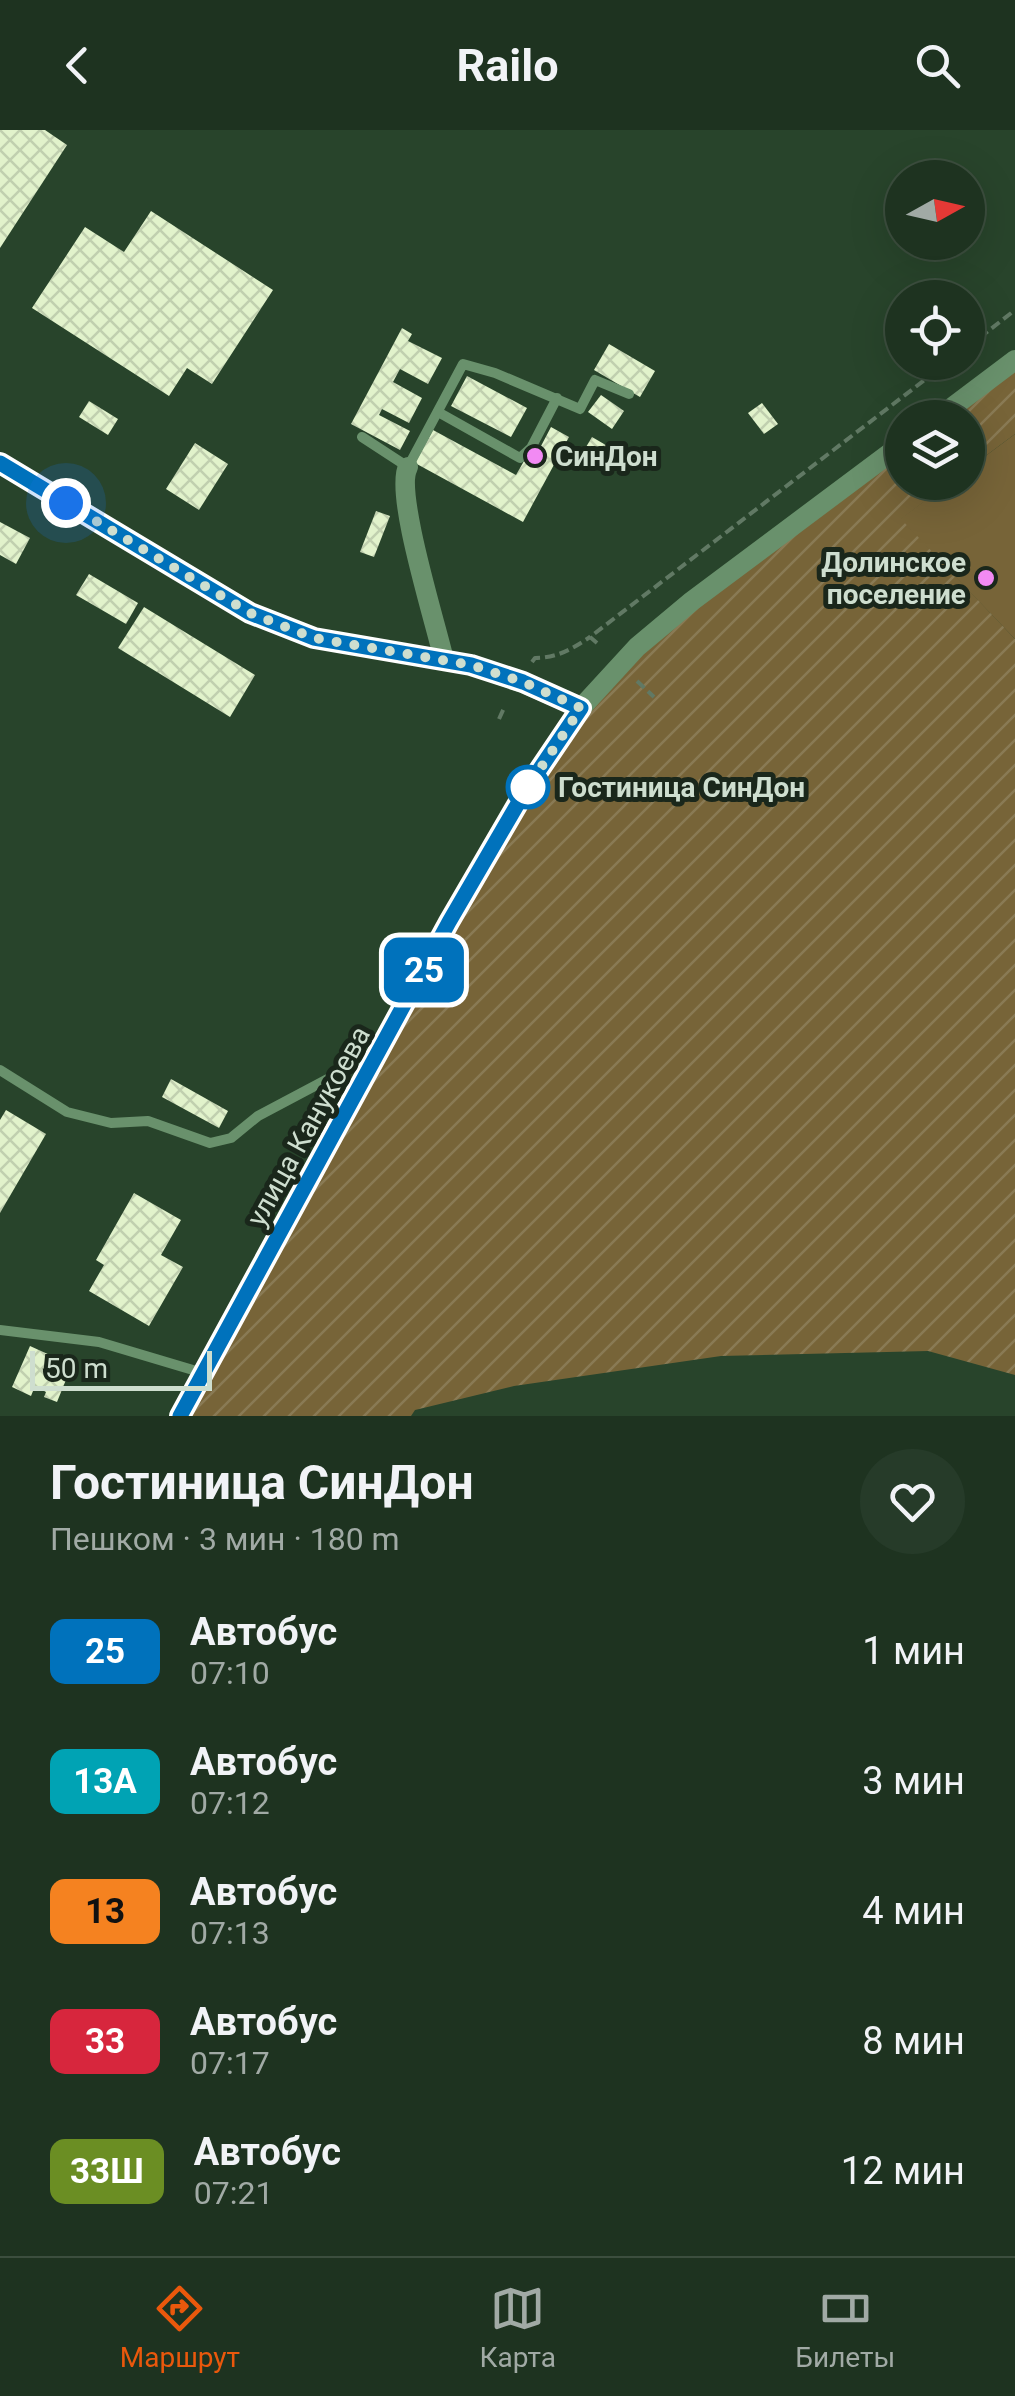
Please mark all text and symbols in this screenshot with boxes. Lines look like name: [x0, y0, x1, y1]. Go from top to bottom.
icon: back: [50, 38, 105, 93]
icon: search: [910, 38, 965, 93]
text: Railo: [456, 39, 559, 92]
north arrow: [885, 160, 985, 260]
map controls: [885, 160, 985, 500]
button: locate: [885, 280, 985, 380]
button: layers: [885, 400, 985, 500]
place label: СинДон: [555, 440, 658, 473]
marker: СинДон: [524, 445, 546, 467]
your location: [41, 478, 91, 528]
place label: Долинское поселение: [821, 546, 966, 611]
marker: Долинское поселение: [975, 567, 997, 589]
marker: Гостиница СинДон: [507, 766, 549, 808]
place label: Гостиница СинДон: [558, 771, 805, 804]
line badge: 25: [379, 938, 469, 1002]
text: 25: [404, 950, 444, 991]
street label: улица Канукоева: [240, 1021, 377, 1232]
scale bar: [30, 1346, 212, 1390]
text: 50 m: [45, 1352, 108, 1385]
button: heart: [860, 1449, 965, 1554]
text: Гостиница СинДон: [50, 1454, 474, 1511]
text: Пешком · 3 мин · 180 m: [50, 1520, 400, 1558]
text: Автобус: [190, 1610, 337, 1654]
text: 1 мин: [862, 1629, 965, 1673]
text: 25: [85, 1631, 125, 1672]
text: 07:10: [190, 1654, 270, 1692]
text: Автобус: [190, 1740, 337, 1784]
text: 3 мин: [862, 1759, 965, 1803]
text: 13А: [73, 1761, 137, 1802]
text: 07:12: [190, 1784, 270, 1822]
text: Автобус: [190, 1870, 337, 1914]
text: 4 мин: [862, 1889, 965, 1933]
text: 13: [85, 1891, 125, 1932]
text: 07:13: [190, 1914, 270, 1952]
text: Автобус: [190, 2000, 337, 2044]
text: 8 мин: [862, 2019, 965, 2063]
text: 33: [85, 2021, 125, 2062]
text: 07:17: [190, 2044, 270, 2082]
text: Автобус: [194, 2130, 341, 2174]
text: 12 мин: [841, 2149, 965, 2193]
text: 33Ш: [70, 2151, 144, 2192]
text: 07:21: [194, 2174, 273, 2212]
tab: Маршрут: [120, 2281, 240, 2374]
tab: Карта: [480, 2281, 556, 2374]
tab: Билеты: [795, 2281, 895, 2374]

